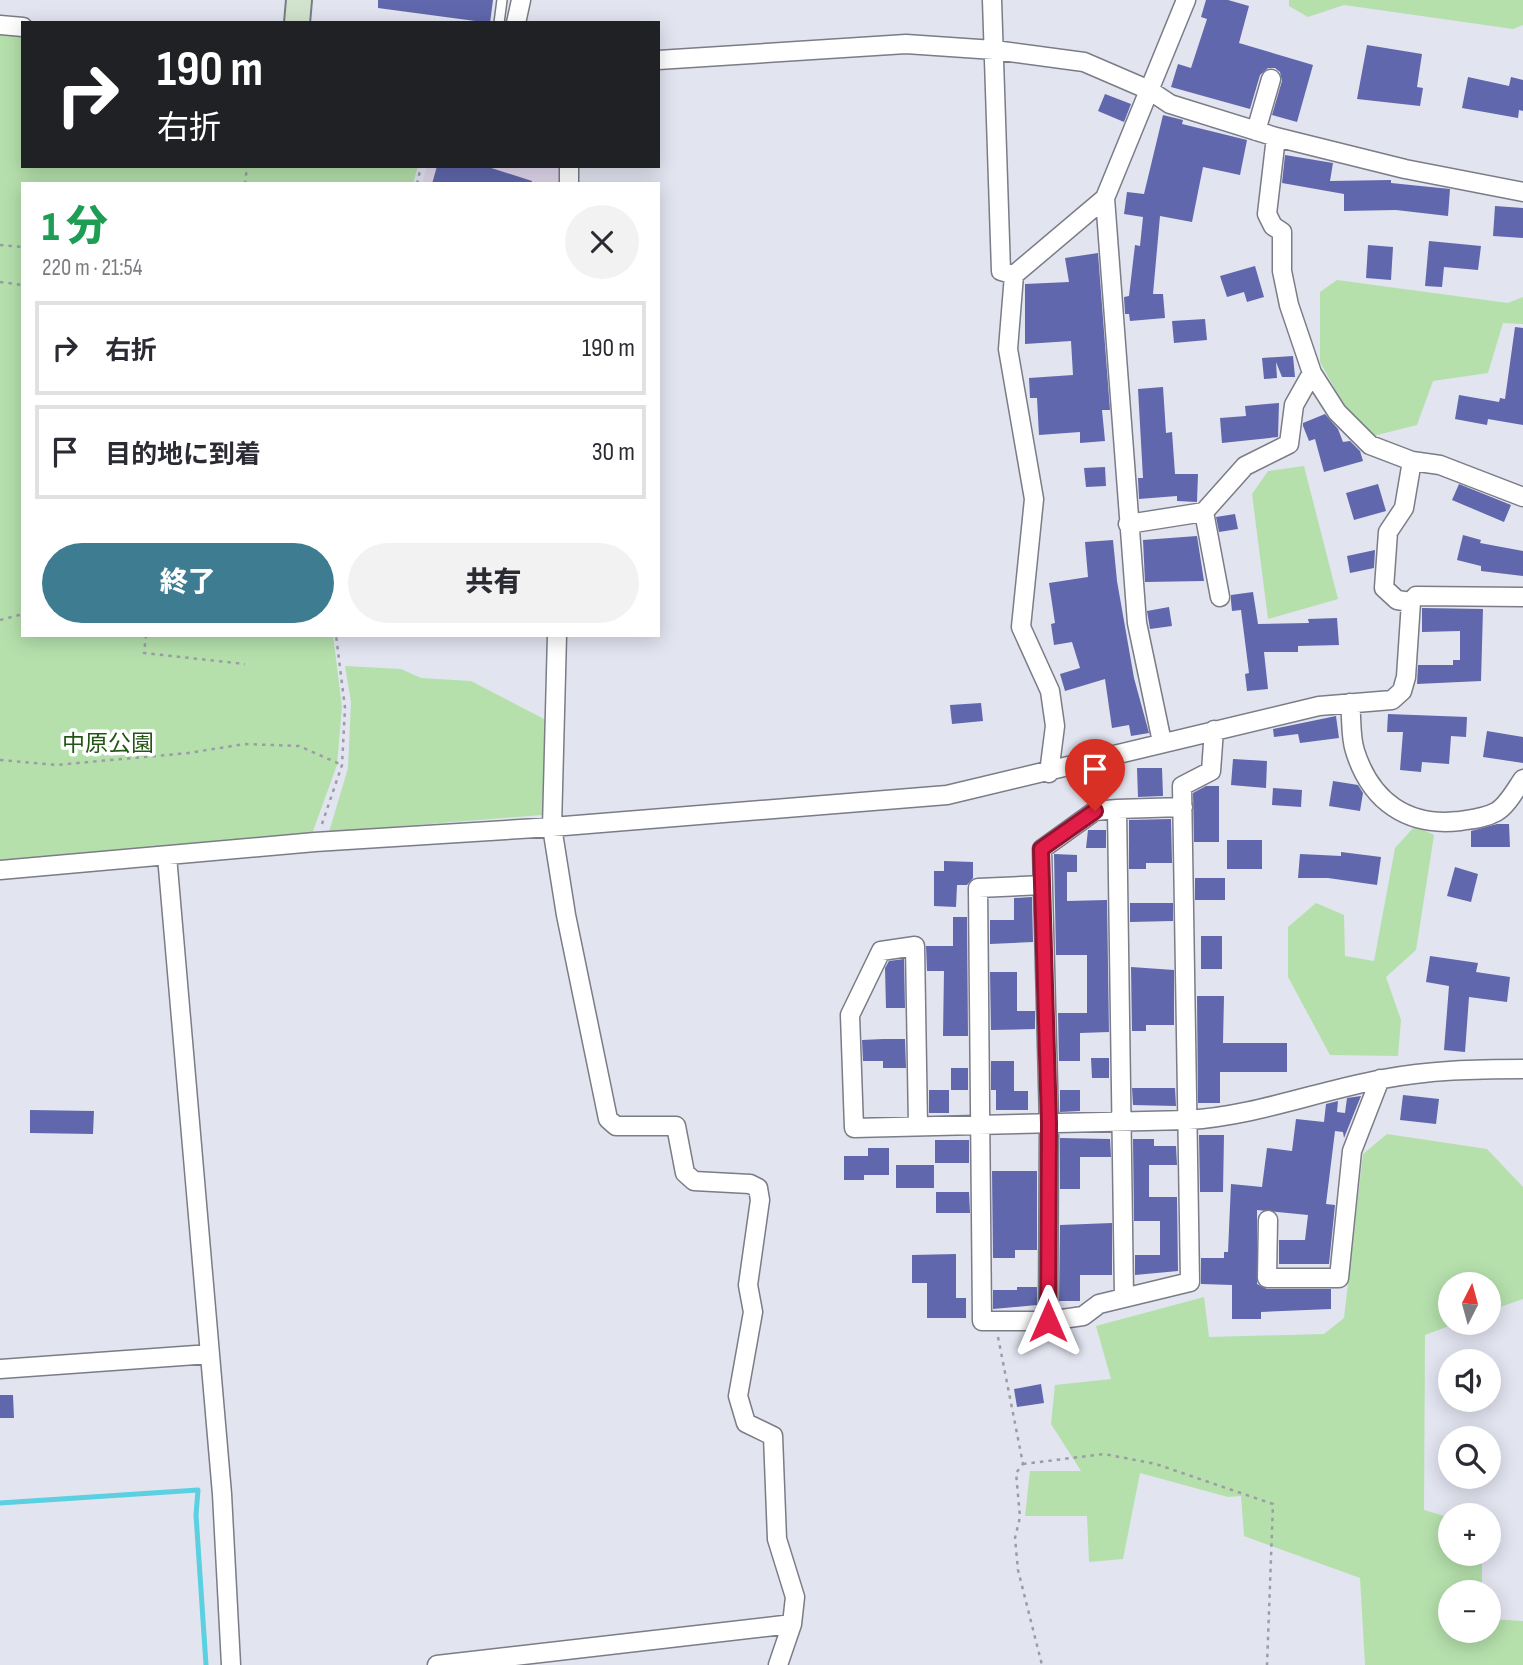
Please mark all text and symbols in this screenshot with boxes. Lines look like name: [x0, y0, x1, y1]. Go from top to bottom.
text: 190 m: [157, 41, 263, 100]
icon: right: [42, 49, 133, 140]
text: 右折: [157, 109, 221, 148]
text: 1 分: [42, 202, 108, 253]
button: close: [565, 205, 639, 279]
text: 220 m · 21:54: [42, 254, 142, 282]
icon: right: [46, 329, 84, 367]
text: 190 m: [582, 333, 635, 364]
text: 右折: [105, 336, 157, 367]
icon: arrive: [46, 433, 84, 471]
text: 30 m: [592, 437, 635, 468]
text: 目的地に到着: [105, 440, 261, 471]
button: 終了: [42, 543, 334, 623]
button: 共有: [348, 543, 639, 623]
park label: 中原公園: [62, 730, 154, 758]
pin: [1065, 739, 1125, 811]
icon: arrive: [1076, 750, 1114, 788]
north arrow: [1438, 1272, 1502, 1335]
map controls: [1438, 1272, 1501, 1643]
position arrow: [1011, 1284, 1085, 1358]
button: sound: [1438, 1349, 1501, 1412]
button: search: [1438, 1426, 1501, 1489]
button: +: [1438, 1503, 1501, 1566]
button: −: [1438, 1580, 1501, 1643]

